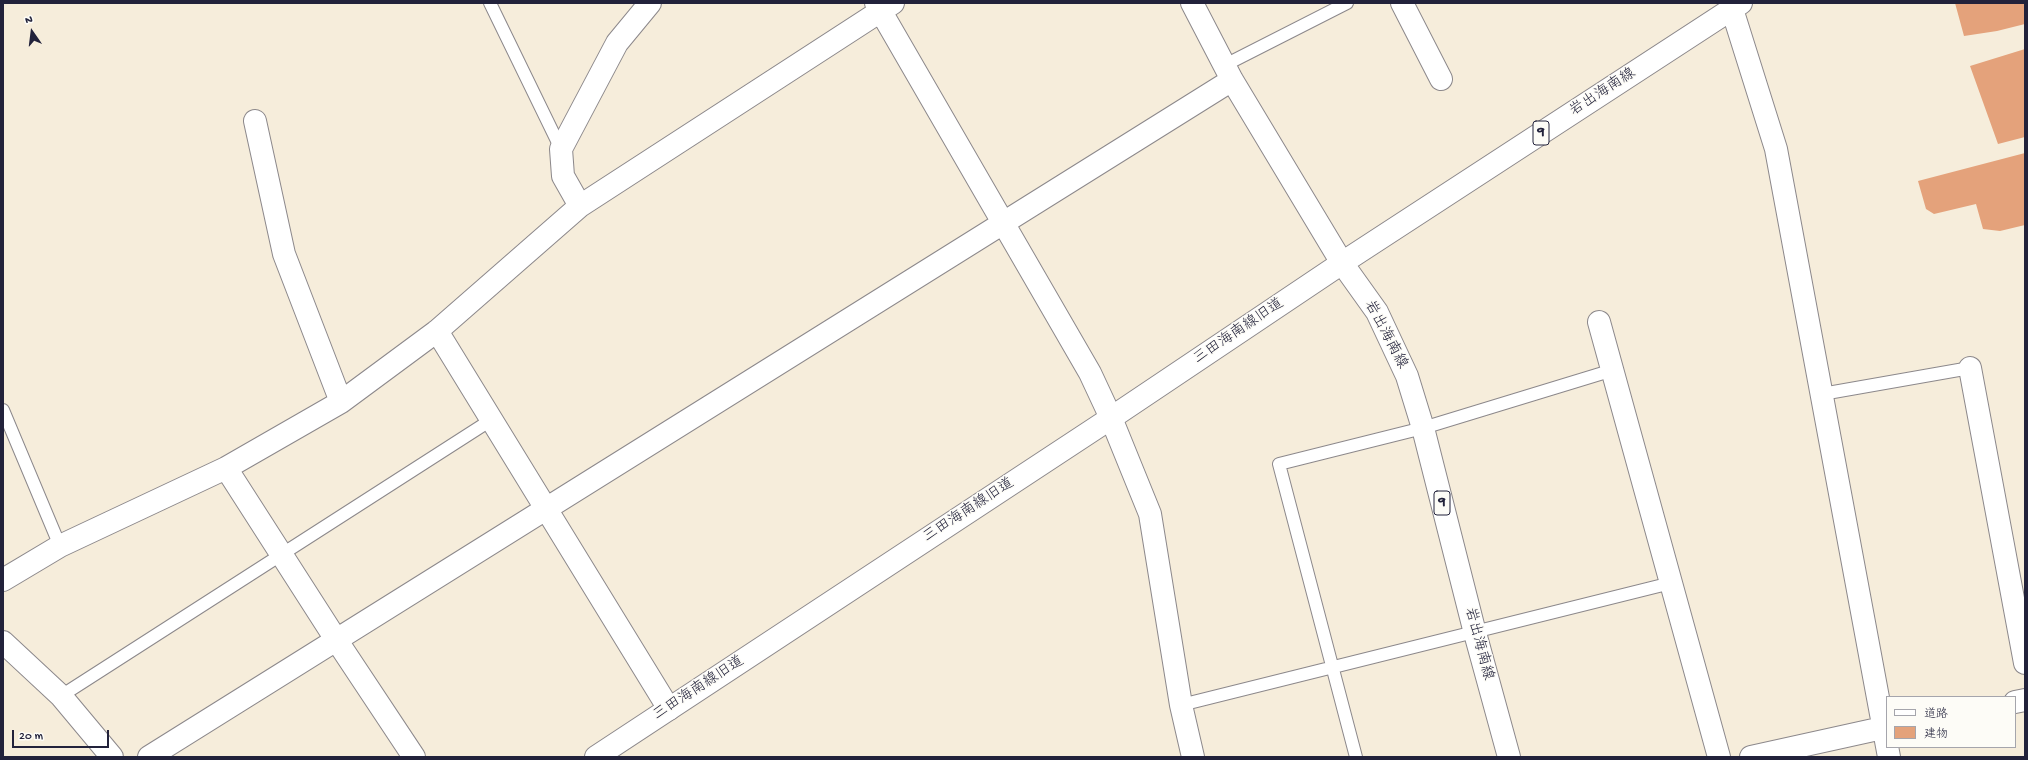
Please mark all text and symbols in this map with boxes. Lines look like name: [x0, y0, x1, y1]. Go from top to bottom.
north arrow: [12, 12, 52, 52]
text: N: [24, 14, 34, 27]
street label: 岩出海南線: [1567, 65, 1639, 121]
road number: 9: [1533, 121, 1549, 145]
street label: 三田海南線旧道: [1190, 295, 1288, 369]
street label: 岩出海南線: [1359, 298, 1411, 372]
street label: 三田海南線旧道: [920, 475, 1018, 547]
road number: 9: [1434, 491, 1450, 515]
street label: 岩出海南線: [1460, 605, 1496, 683]
street label: 三田海南線旧道: [650, 653, 748, 725]
legend: [1886, 696, 2016, 748]
text: 道路: [1924, 708, 1948, 722]
scale bar: [14, 722, 111, 748]
text: 建物: [1924, 728, 1948, 742]
text: 20 m: [19, 730, 43, 744]

